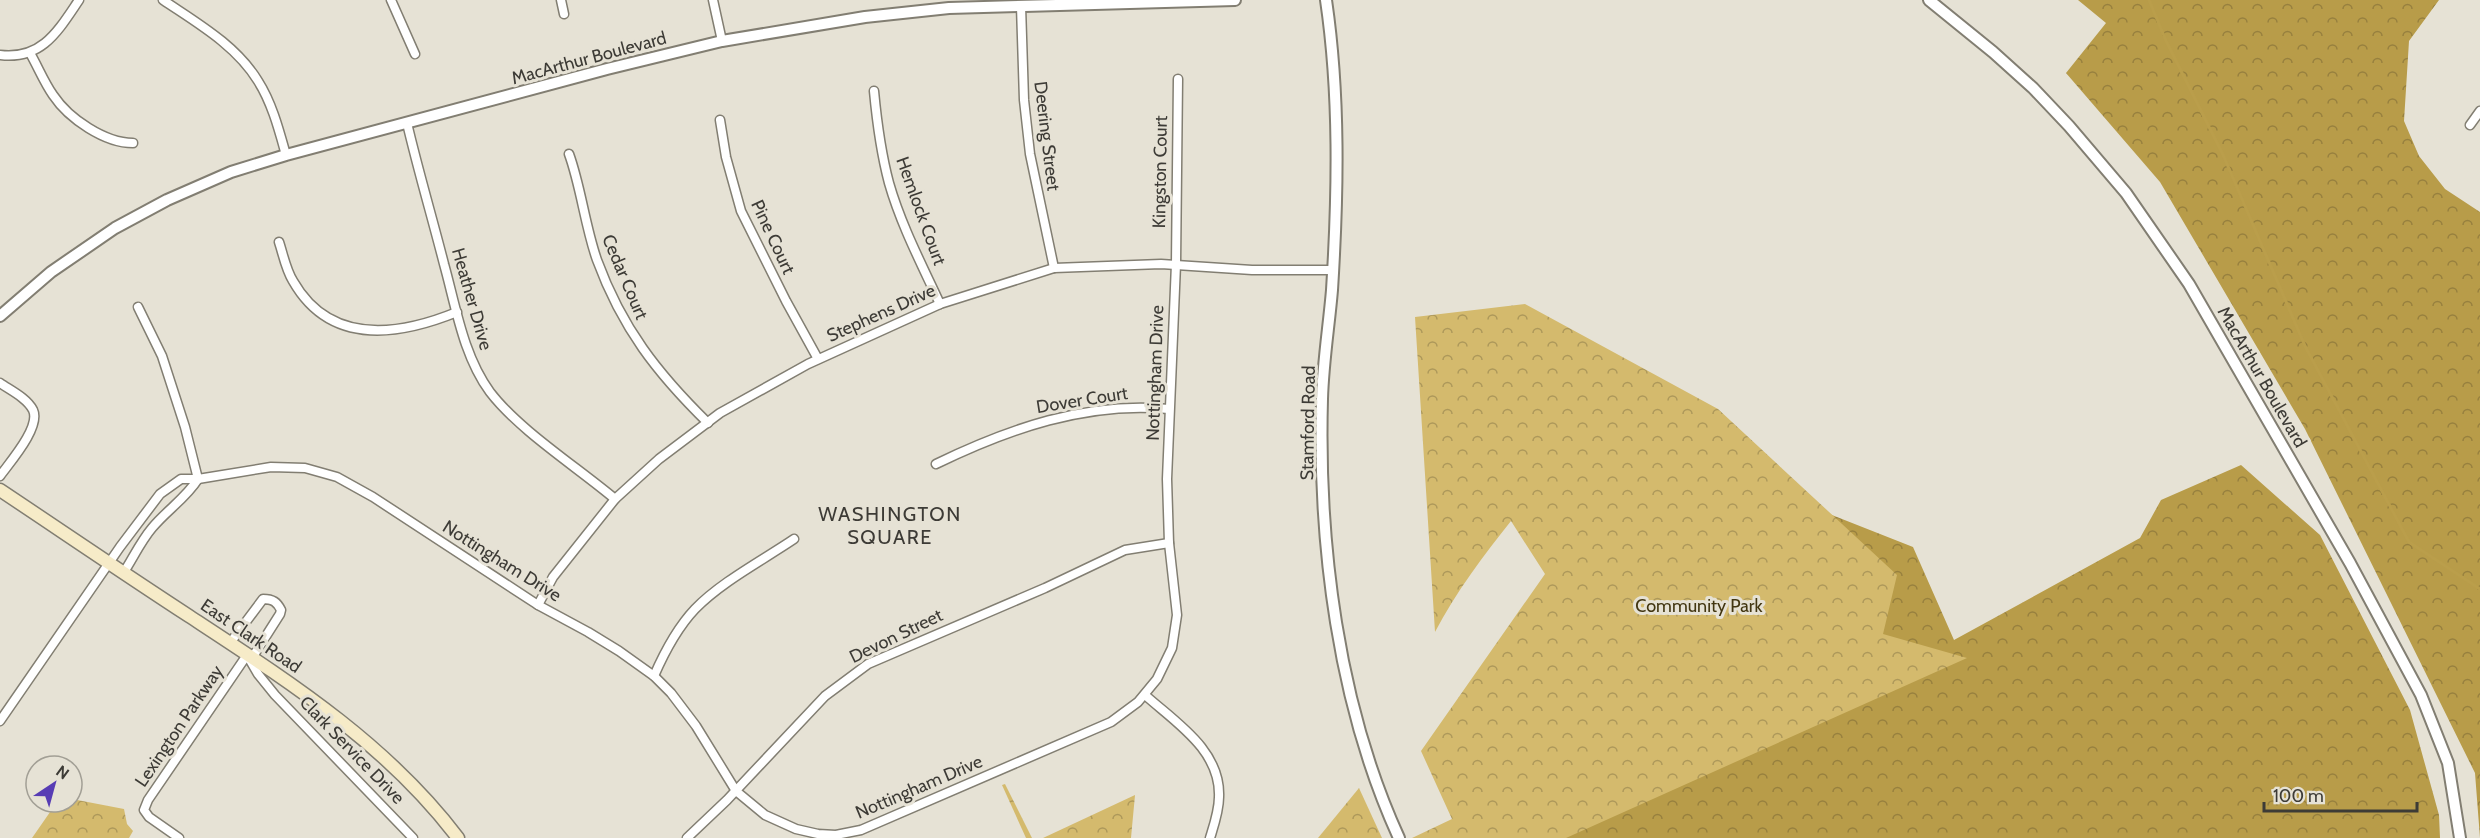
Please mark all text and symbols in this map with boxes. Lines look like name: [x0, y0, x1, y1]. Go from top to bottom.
street label: MacArthur Boulevard: [509, 27, 669, 89]
street label: Deering Street: [1029, 80, 1065, 192]
street label: Kingston Court: [1148, 115, 1172, 229]
street label: Hemlock Court: [891, 154, 951, 268]
street label: Pine Court: [746, 196, 800, 278]
street label: Cedar Court: [597, 231, 653, 323]
street label: Heather Drive: [447, 245, 497, 353]
street label: Stephens Drive: [823, 279, 939, 347]
street label: MacArthur Boulevard: [2213, 303, 2311, 451]
street label: Nottingham Drive: [1142, 305, 1168, 441]
street label: Stamford Road: [1296, 365, 1320, 481]
street label: Dover Court: [1035, 382, 1129, 418]
district label: WASHINGTON SQUARE: [818, 502, 962, 549]
street label: Nottingham Drive: [439, 516, 565, 606]
street label: East Clark Road: [196, 594, 306, 678]
park label: Community Park: [1635, 595, 1764, 617]
street label: Devon Street: [846, 604, 946, 668]
street label: Lexington Parkway: [130, 661, 228, 791]
street label: Clark Service Drive: [295, 691, 409, 809]
street label: Nottingham Drive: [852, 750, 986, 824]
north arrow: [24, 754, 84, 814]
text: N: [52, 761, 73, 783]
scale bar: [2264, 775, 2417, 813]
text: 100 m: [2273, 785, 2324, 807]

